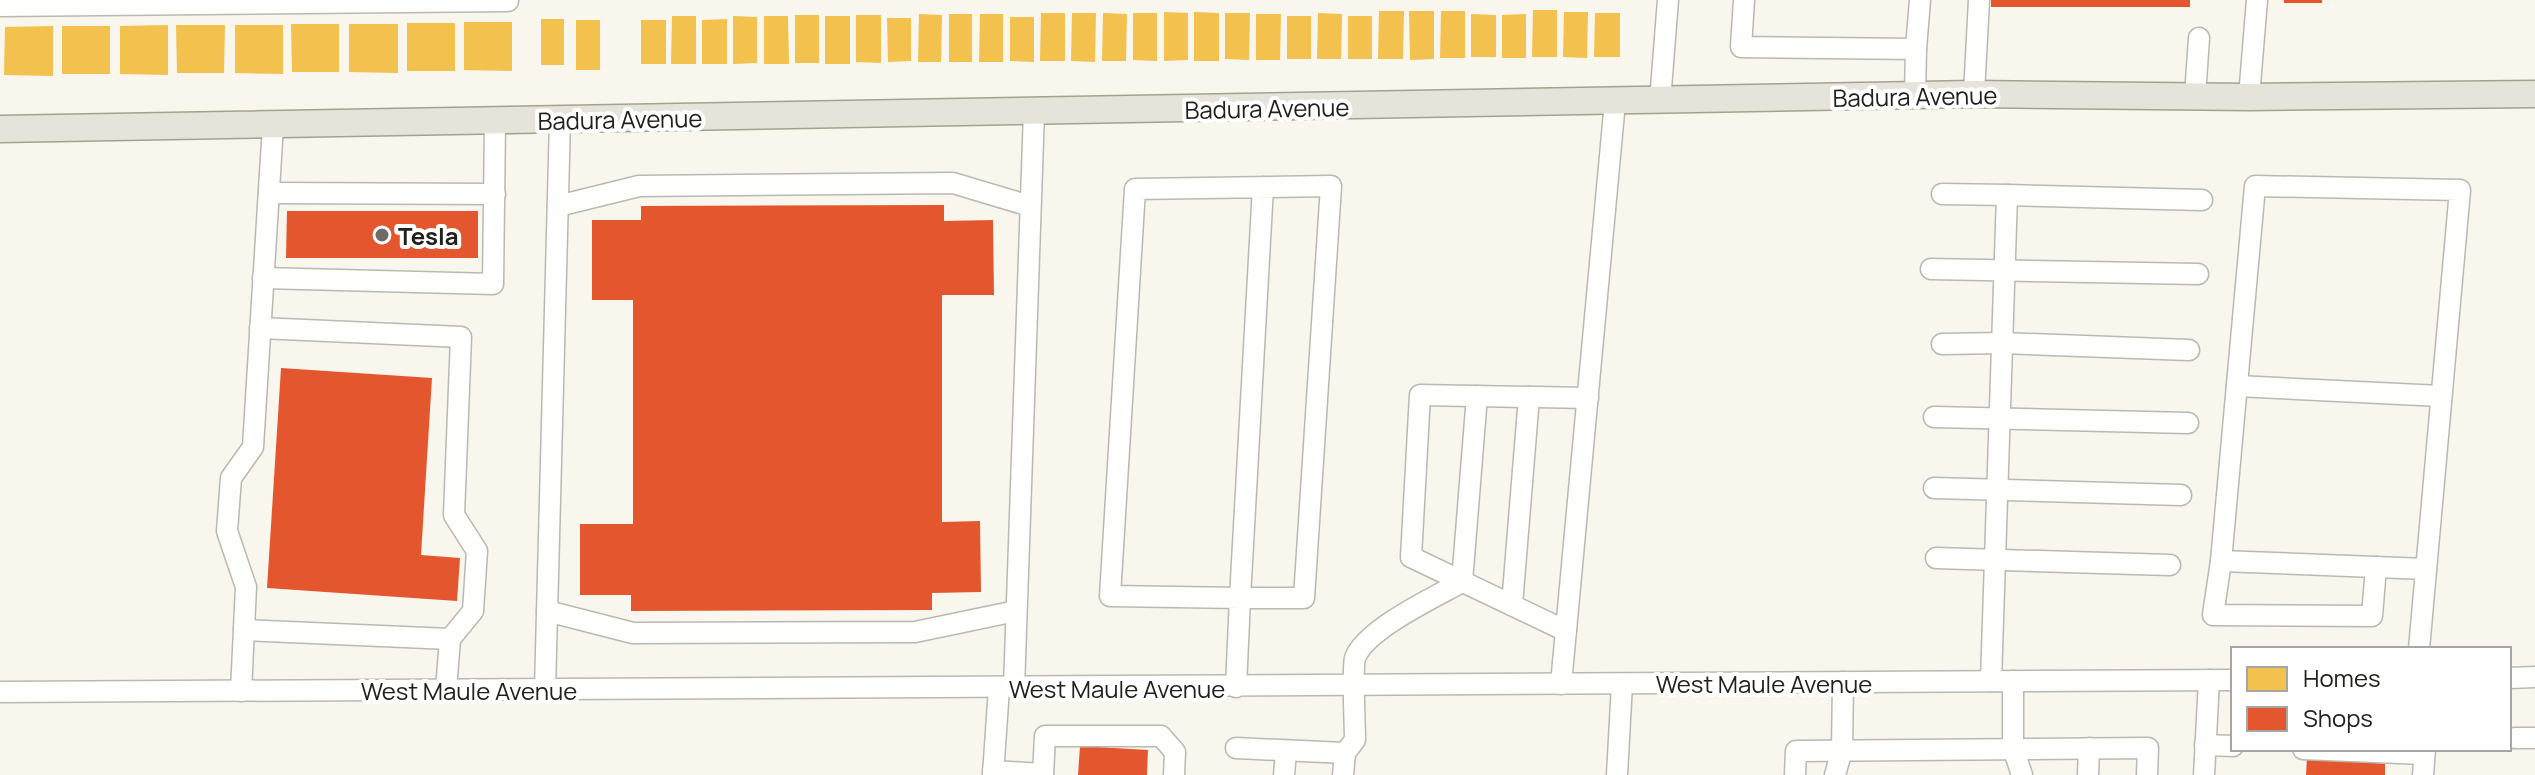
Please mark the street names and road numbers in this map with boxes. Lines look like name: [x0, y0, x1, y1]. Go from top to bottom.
street label: Badura Avenue: [1832, 78, 1998, 114]
street label: Badura Avenue: [1184, 90, 1350, 126]
street label: Badura Avenue: [537, 101, 703, 137]
street label: West Maule Avenue: [1656, 667, 1872, 700]
street label: West Maule Avenue: [1009, 672, 1225, 705]
street label: West Maule Avenue: [361, 674, 577, 707]

